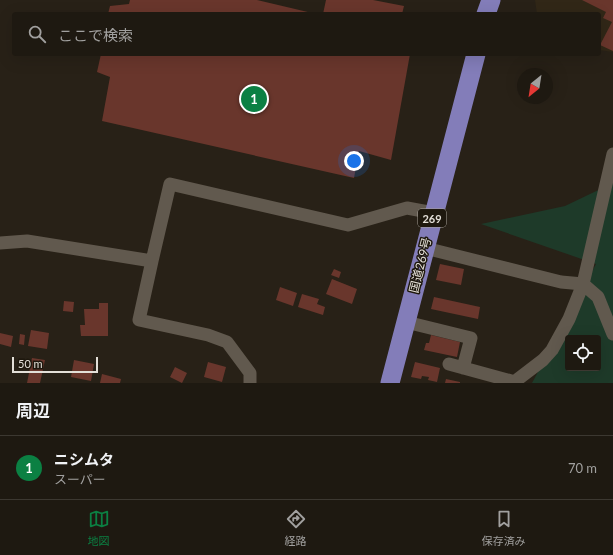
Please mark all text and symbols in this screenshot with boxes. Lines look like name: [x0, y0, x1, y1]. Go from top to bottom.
search box: [12, 12, 601, 56]
icon: search: [26, 23, 48, 45]
text: ここで検索: [58, 26, 133, 44]
north arrow: [517, 68, 553, 104]
pin: 1: [241, 84, 267, 114]
your location: [344, 151, 364, 171]
road number: 269: [418, 209, 446, 227]
street label: 国道269号: [406, 236, 434, 294]
map controls: [565, 335, 601, 371]
button: locate: [565, 335, 601, 371]
scale bar: [12, 355, 98, 374]
text: 50 m: [18, 357, 43, 370]
text: 周辺: [16, 400, 50, 421]
text: ニシムタ: [54, 450, 114, 468]
text: 1: [25, 460, 33, 476]
text: 70 m: [568, 460, 597, 476]
text: スーパー: [54, 471, 106, 487]
tab: 地図: [88, 508, 110, 548]
tab: 経路: [285, 508, 307, 548]
tab: 保存済み: [482, 508, 526, 548]

